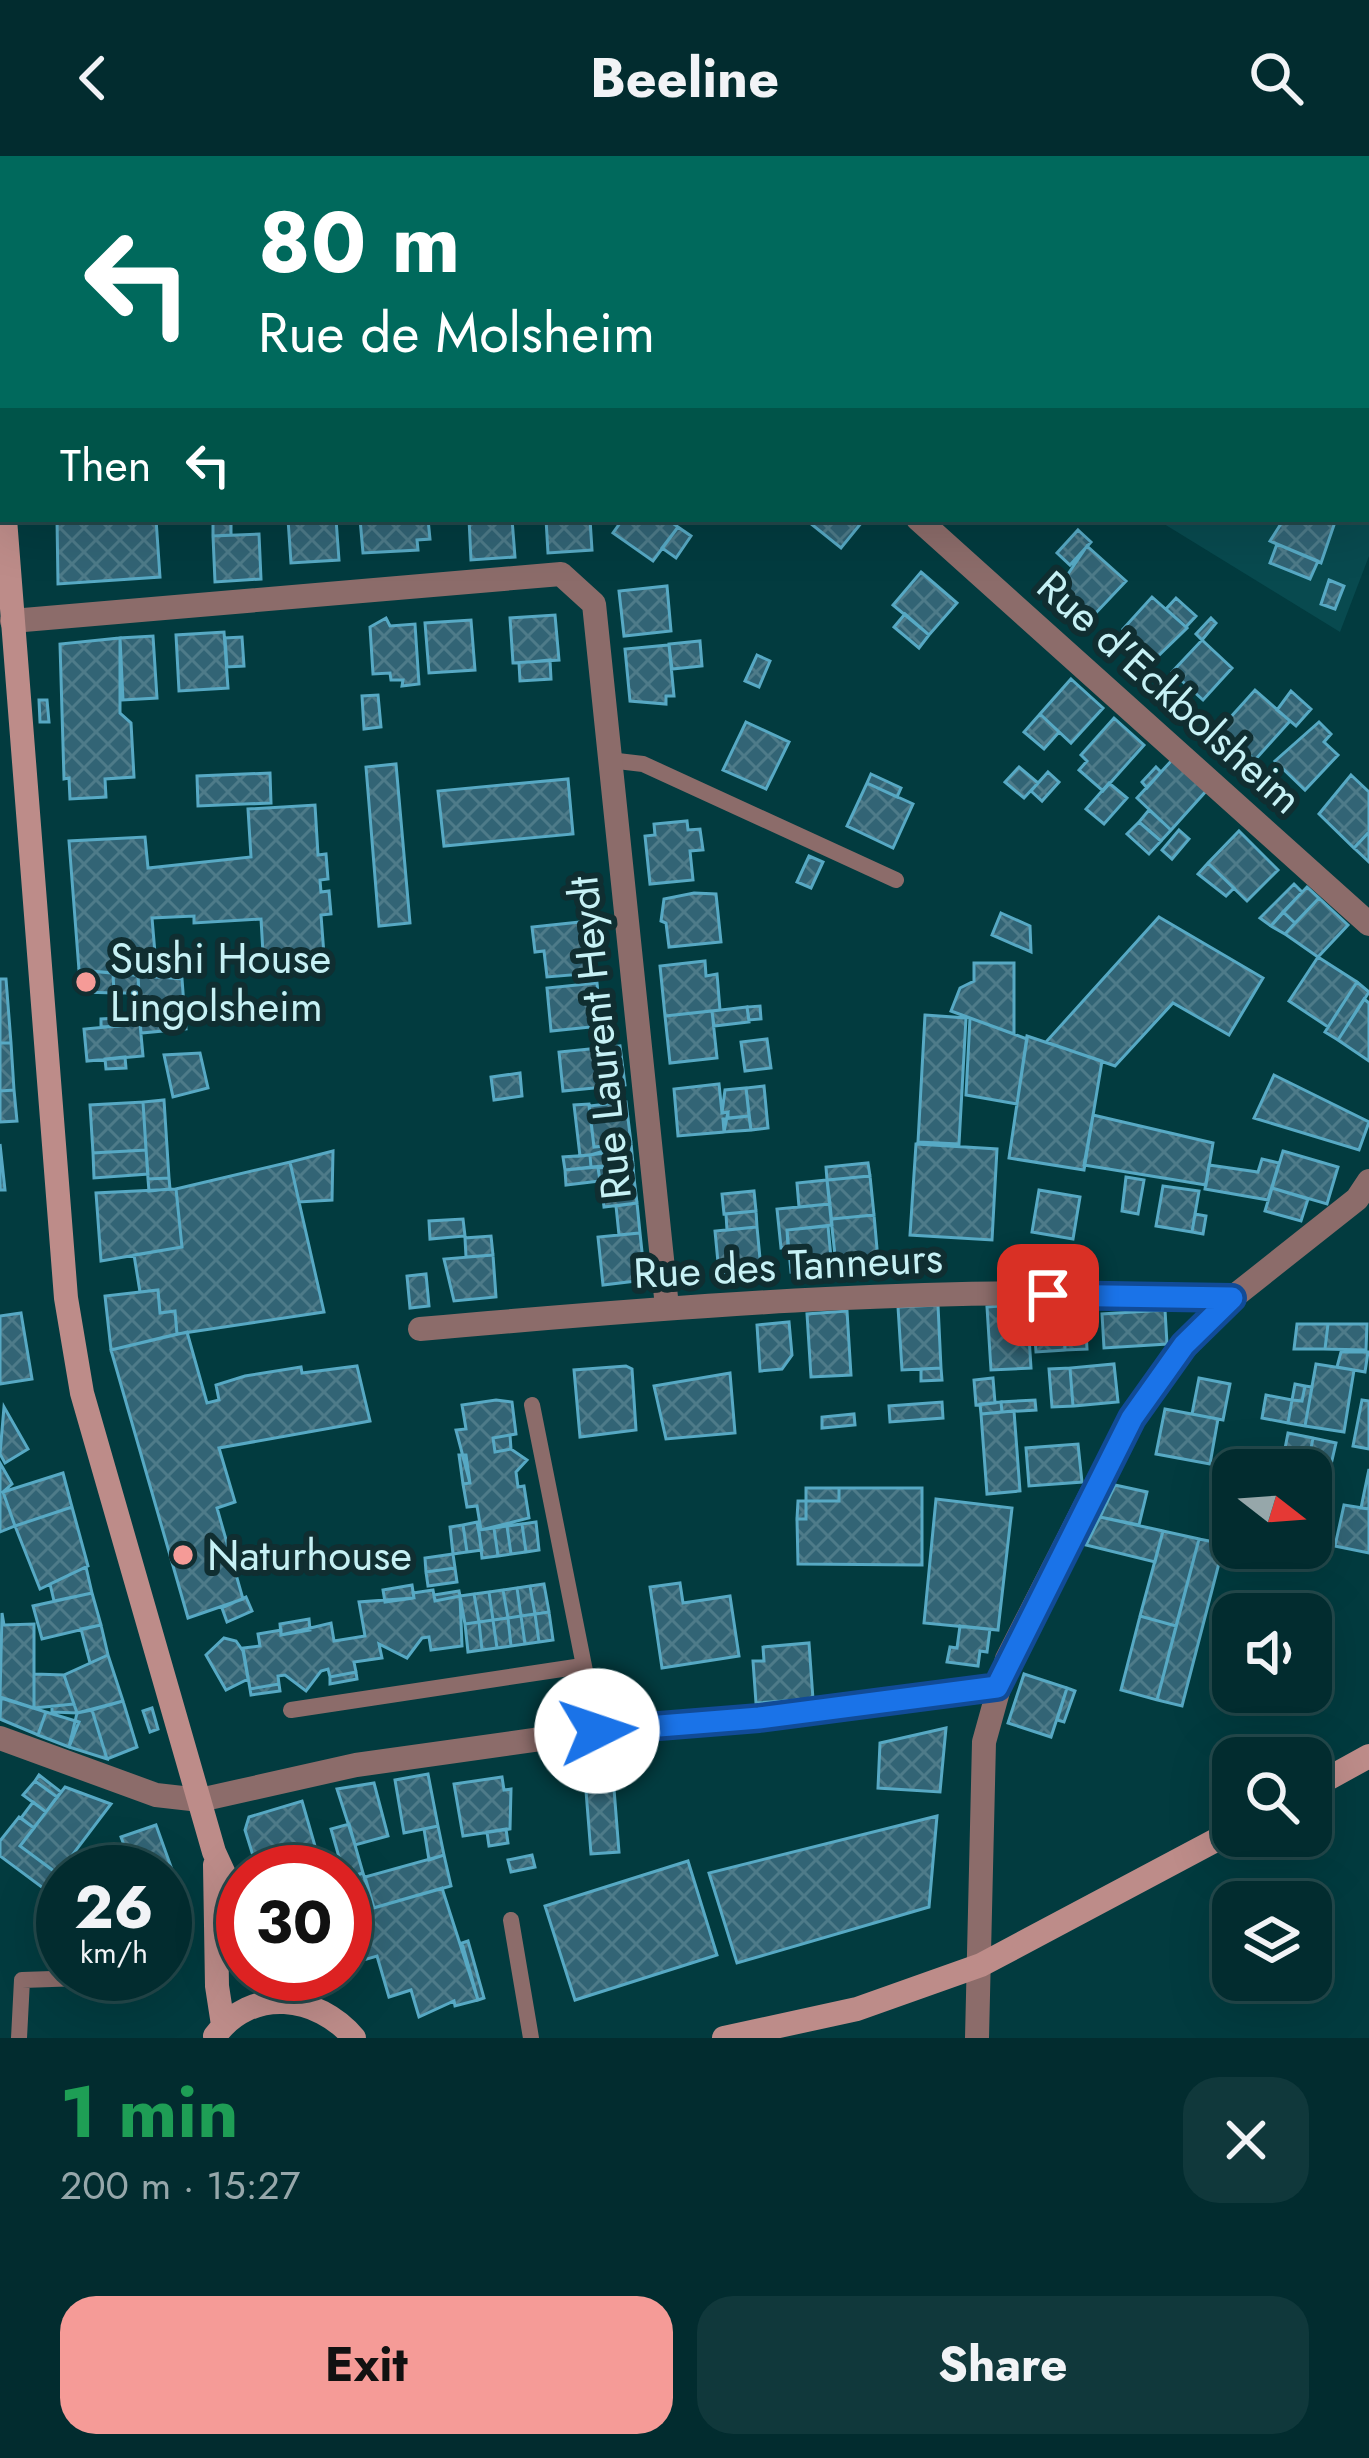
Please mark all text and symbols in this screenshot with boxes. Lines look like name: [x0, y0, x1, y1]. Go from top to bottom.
text: Beeline: [590, 39, 779, 117]
icon: back: [60, 45, 126, 111]
icon: search: [1243, 45, 1309, 111]
text: 80 m: [258, 182, 460, 304]
icon: left: [60, 204, 216, 360]
text: Rue de Molsheim: [258, 294, 655, 372]
icon: left: [175, 432, 241, 498]
text: Then: [60, 433, 151, 498]
street label: Rue d'Eckbolsheim: [1024, 557, 1316, 828]
street label: Rue Laurent Heydt: [552, 873, 647, 1203]
place label: Sushi House Lingolsheim: [110, 928, 331, 1037]
marker: Sushi House Lingolsheim: [73, 969, 99, 995]
street label: Rue des Tanneurs: [632, 1227, 944, 1304]
pin: [997, 1244, 1099, 1346]
icon: arrive: [1015, 1262, 1081, 1328]
north arrow: [1212, 1449, 1332, 1569]
map controls: [1212, 1449, 1332, 2001]
place label: Naturhouse: [207, 1525, 412, 1586]
marker: Naturhouse: [170, 1542, 196, 1568]
button: sound: [1212, 1593, 1332, 1713]
position arrow: [534, 1668, 660, 1794]
button: search: [1212, 1737, 1332, 1857]
speed limit sign: 30: [216, 1845, 372, 2001]
text: 26: [74, 1864, 154, 1951]
button: layers: [1212, 1881, 1332, 2001]
text: km/h: [80, 1931, 148, 1974]
text: 1 min: [60, 2060, 239, 2164]
button: close: [1183, 2077, 1309, 2203]
text: 200 m · 15:27: [60, 2157, 300, 2214]
button: Exit: [60, 2296, 673, 2434]
button: Share: [697, 2296, 1309, 2434]

